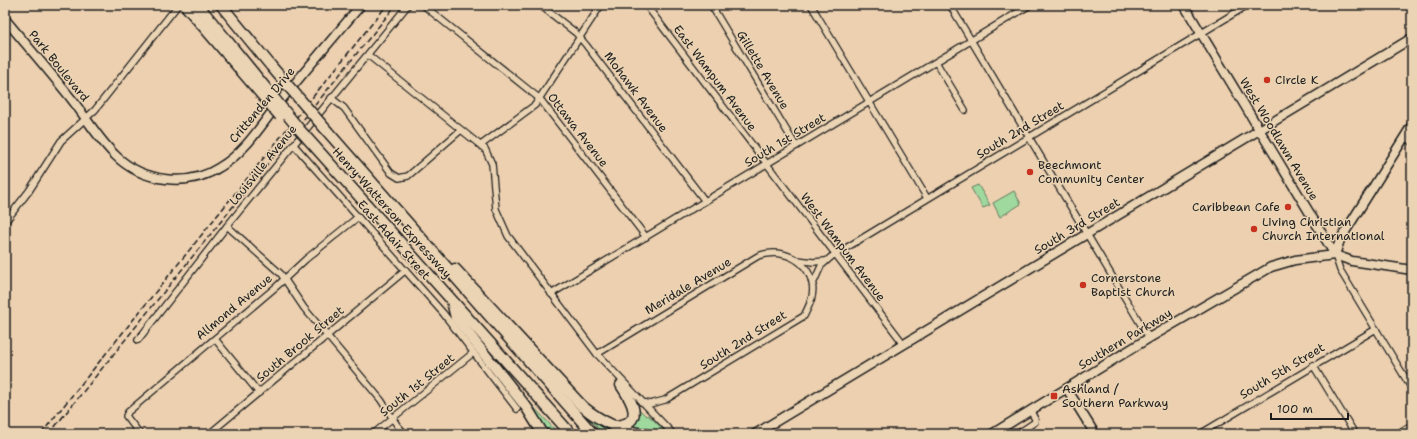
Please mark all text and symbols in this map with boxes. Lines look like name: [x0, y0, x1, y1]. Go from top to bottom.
street label: East Wampum Avenue: [670, 22, 760, 134]
street label: Park Boulevard: [25, 27, 93, 105]
street label: Gillette Avenue: [733, 28, 793, 113]
street label: Mohawk Avenue: [600, 49, 672, 136]
street label: Crittenden Drive: [226, 64, 299, 146]
place label: Circle K: [1275, 72, 1319, 88]
street label: West Woodlawn Avenue: [1236, 75, 1322, 204]
marker: Circle K: [1262, 75, 1272, 85]
street label: Ottawa Avenue: [544, 90, 612, 170]
street label: South 2nd Street: [973, 98, 1067, 162]
street label: South 1st Street: [741, 109, 829, 171]
street label: Louisville Avenue: [226, 121, 301, 209]
street label: Henry Watterson Expressway: [329, 144, 455, 282]
place label: Beechmont Community Center: [1038, 157, 1145, 187]
marker: Beechmont Community Center: [1025, 167, 1035, 177]
street label: West Wampum Avenue: [797, 189, 889, 305]
street label: South 3rd Street: [1031, 194, 1123, 258]
street label: East Adair Street: [354, 197, 434, 283]
place label: Caribbean Cafe: [1192, 199, 1280, 215]
marker: Caribbean Cafe: [1283, 202, 1293, 212]
place label: Living Christian Church International: [1262, 214, 1385, 244]
marker: Living Christian Church International: [1249, 224, 1259, 234]
street label: Meridale Avenue: [642, 254, 734, 318]
street label: Allmond Avenue: [193, 270, 276, 344]
place label: Cornerstone Baptist Church: [1091, 270, 1175, 300]
marker: Cornerstone Baptist Church: [1078, 280, 1088, 290]
street label: South Brook Street: [253, 302, 347, 386]
street label: Southern Parkway: [1075, 305, 1175, 373]
street label: South 2nd Street: [697, 307, 789, 373]
street label: South 5th Street: [1236, 339, 1328, 403]
street label: South 1st Street: [376, 350, 458, 420]
place label: Ashland / Southern Parkway: [1062, 381, 1168, 411]
marker: Ashland / Southern Parkway: [1049, 391, 1059, 401]
scale bar: [1271, 395, 1348, 421]
text: 100 m: [1277, 401, 1313, 417]

